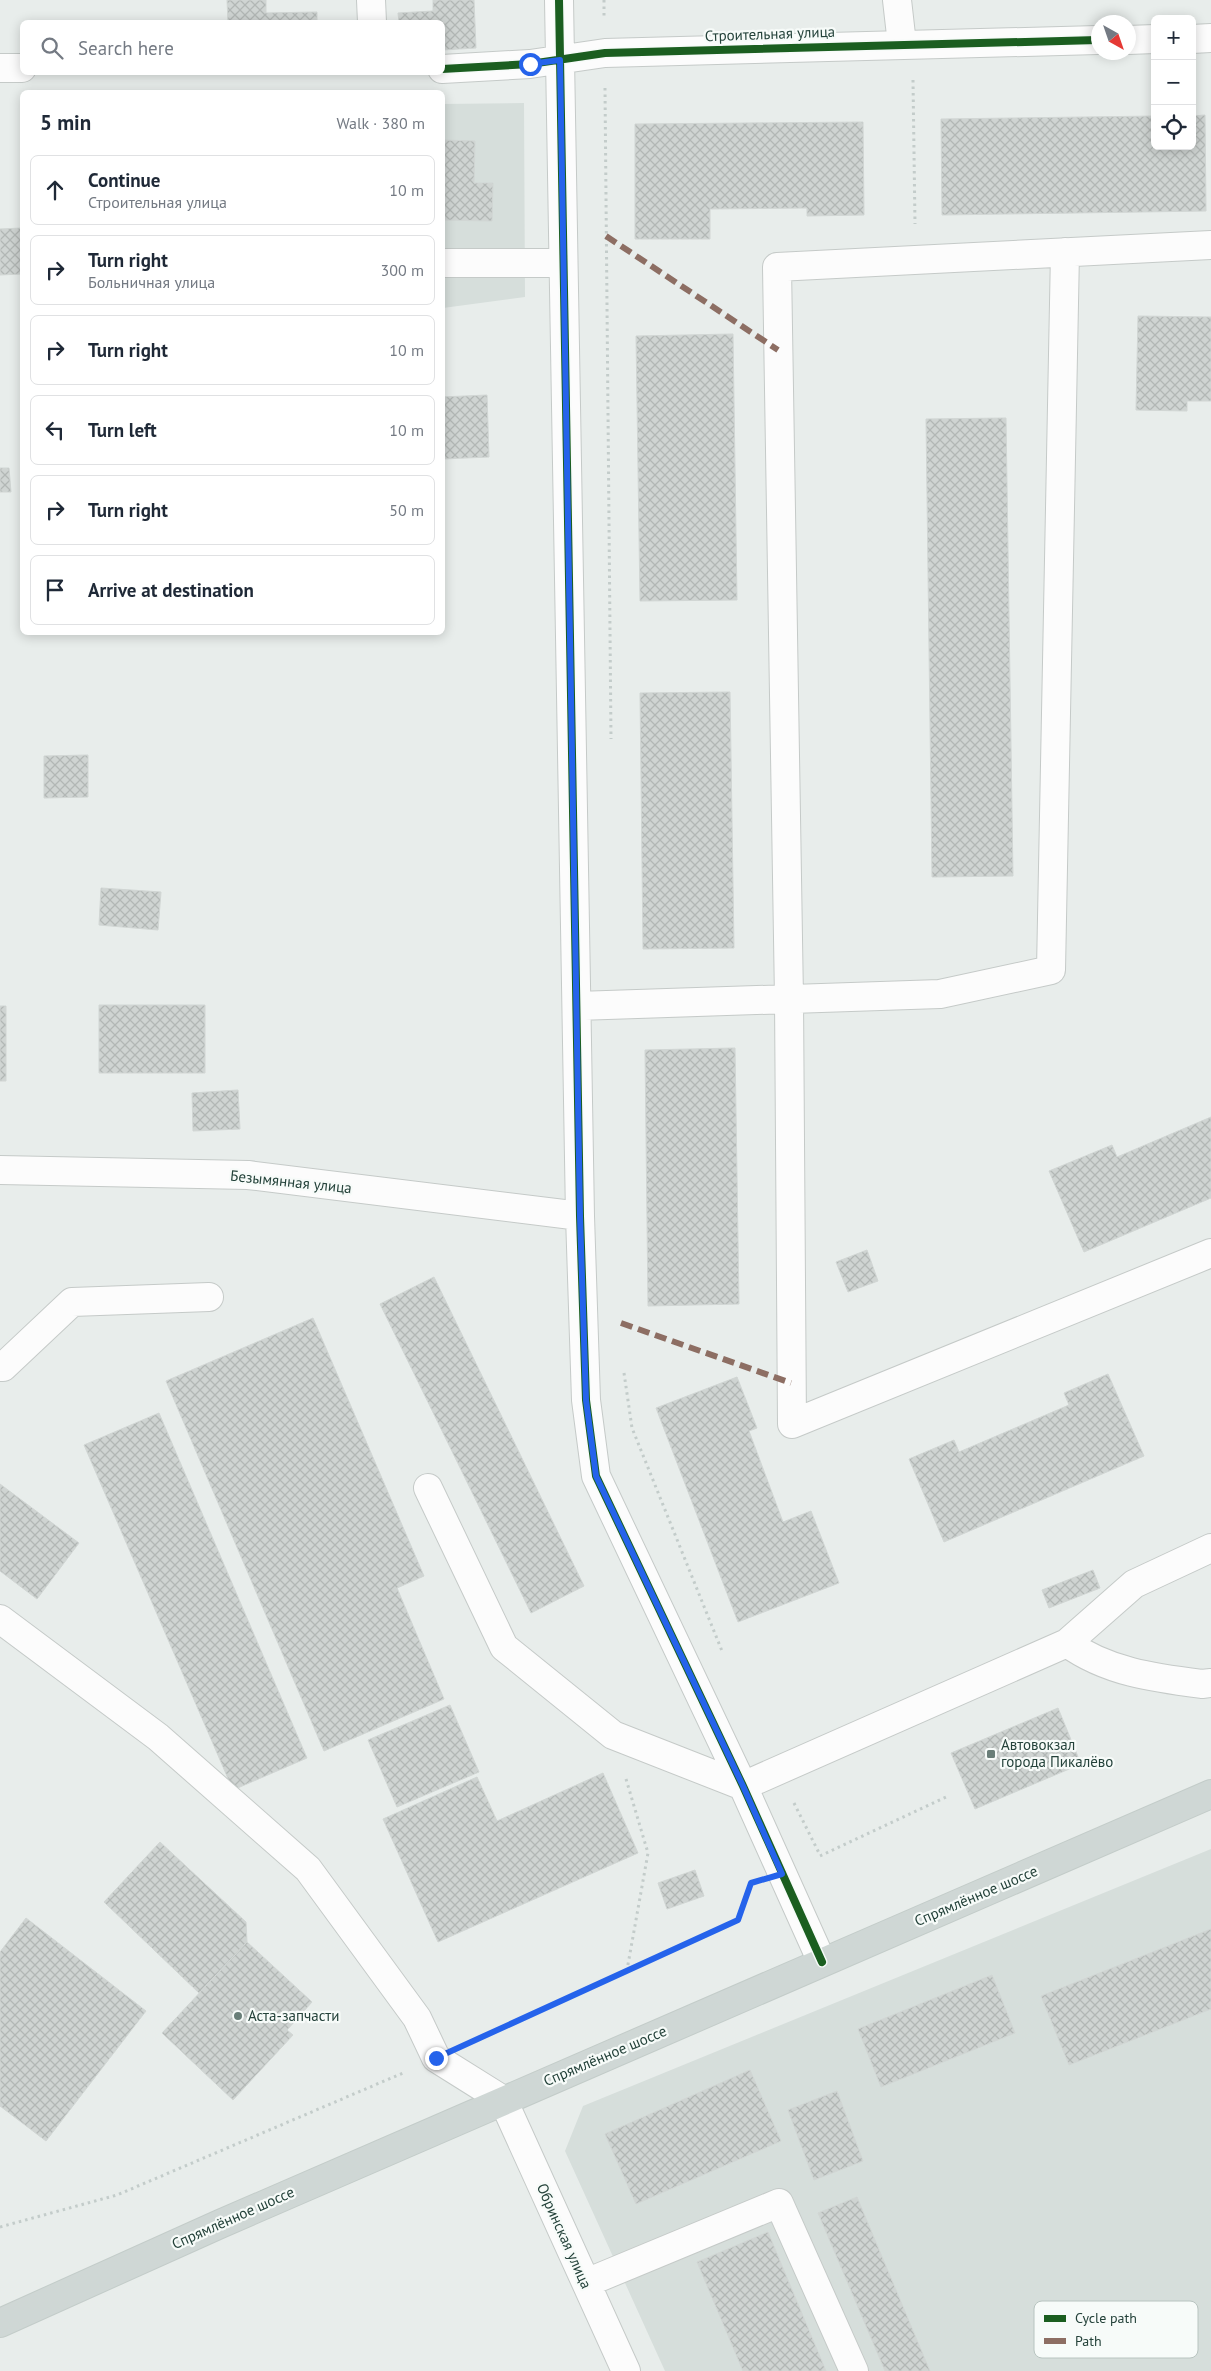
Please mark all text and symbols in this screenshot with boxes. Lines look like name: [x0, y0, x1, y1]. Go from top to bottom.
north arrow: [1091, 15, 1136, 60]
map controls: [1151, 15, 1196, 150]
button: +: [1151, 15, 1196, 60]
search box: [20, 20, 445, 75]
street label: Строительная улица: [705, 22, 835, 45]
icon: search: [38, 34, 66, 62]
text: Search here: [78, 36, 174, 60]
route start: [519, 53, 542, 76]
button: −: [1151, 60, 1196, 105]
button: locate: [1151, 105, 1196, 150]
text: 5 min: [40, 109, 91, 136]
text: Walk · 380 m: [336, 113, 425, 133]
text: Continue: [88, 168, 160, 192]
icon: ahead: [41, 176, 69, 204]
text: 10 m: [389, 180, 424, 200]
text: Строительная улица: [88, 192, 227, 212]
text: Turn right: [88, 248, 168, 272]
icon: right: [41, 256, 69, 284]
text: 300 m: [381, 260, 424, 280]
text: Больничная улица: [88, 272, 215, 292]
icon: right: [41, 336, 69, 364]
text: Turn right: [88, 338, 168, 362]
text: 10 m: [389, 340, 424, 360]
icon: left: [41, 416, 69, 444]
text: Turn left: [88, 418, 157, 442]
text: 10 m: [389, 420, 424, 440]
icon: right: [41, 496, 69, 524]
text: Turn right: [88, 498, 168, 522]
text: 50 m: [389, 500, 424, 520]
icon: arrive: [41, 576, 69, 604]
text: Arrive at destination: [88, 578, 254, 602]
street label: Безымянная улица: [229, 1166, 353, 1197]
place label: Автовокзал города Пикалёво: [1001, 1735, 1113, 1771]
marker: Автовокзал города Пикалёво: [985, 1748, 997, 1760]
street label: Спрямлённое шоссе: [911, 1861, 1040, 1930]
place label: Аста-запчасти: [248, 2006, 339, 2025]
marker: Аста-запчасти: [232, 2010, 244, 2022]
street label: Спрямлённое шоссе: [540, 2021, 669, 2090]
route end: [425, 2047, 448, 2070]
street label: Обринская улица: [533, 2180, 596, 2291]
street label: Спрямлённое шоссе: [169, 2182, 297, 2253]
legend: [1034, 2301, 1198, 2358]
text: Cycle path: [1075, 2309, 1137, 2327]
text: Path: [1075, 2332, 1102, 2350]

